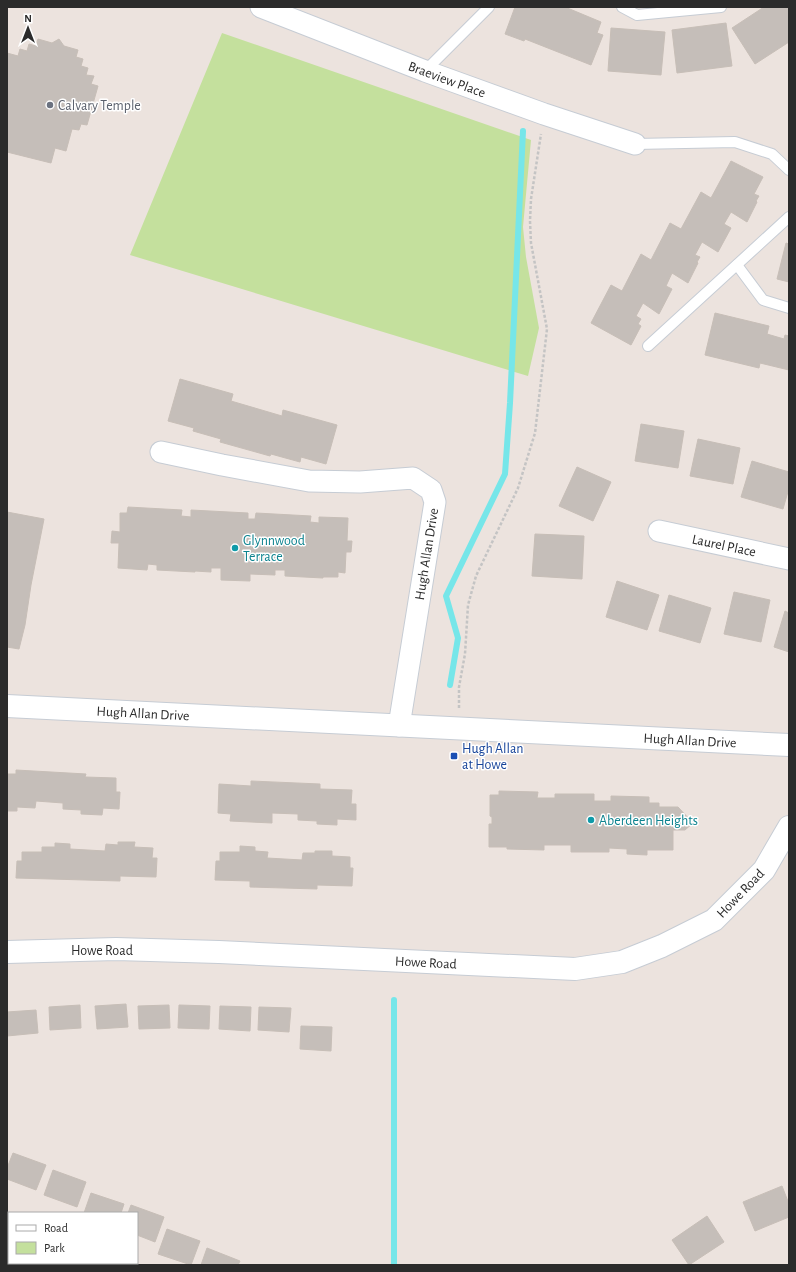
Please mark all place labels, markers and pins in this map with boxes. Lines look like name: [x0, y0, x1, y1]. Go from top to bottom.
place label: Calvary Temple: [58, 99, 141, 113]
marker: Calvary Temple: [45, 100, 55, 110]
place label: Glynnwood Terrace: [243, 534, 305, 564]
marker: Glynnwood Terrace: [230, 543, 240, 553]
place label: Hugh Allan at Howe: [462, 742, 524, 772]
marker: Hugh Allan at Howe: [449, 751, 459, 761]
place label: Aberdeen Heights: [599, 814, 698, 828]
marker: Aberdeen Heights: [586, 815, 596, 825]

